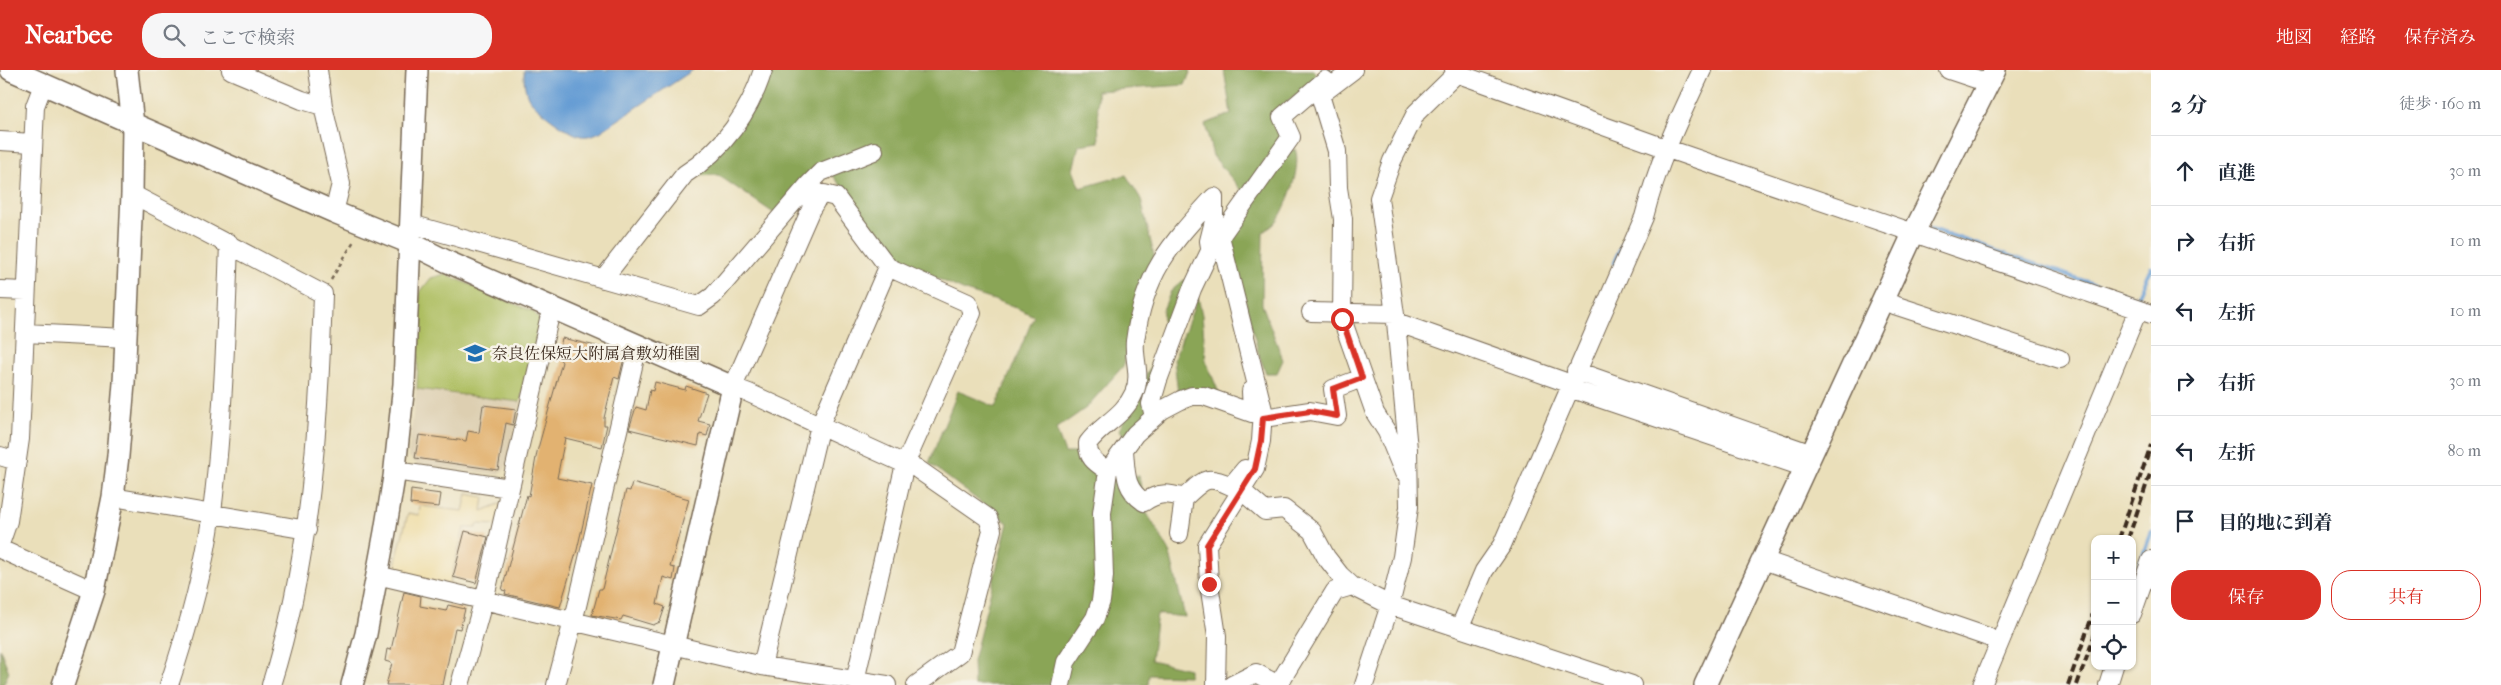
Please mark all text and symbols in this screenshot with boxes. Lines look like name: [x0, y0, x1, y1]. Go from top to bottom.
search box: [142, 13, 492, 58]
text: Nearbee: [25, 21, 112, 49]
icon: search: [160, 21, 188, 49]
text: ここで検索: [200, 27, 295, 49]
text: 地図: [2276, 27, 2312, 48]
text: 経路: [2340, 27, 2376, 48]
text: 保存済み: [2404, 27, 2476, 48]
text: 2 分: [2171, 93, 2207, 117]
text: 徒歩 · 160 m: [2399, 94, 2481, 113]
icon: ahead: [2171, 157, 2199, 185]
text: 30 m: [2449, 161, 2481, 180]
text: 直進: [2218, 162, 2256, 184]
icon: right: [2171, 227, 2199, 255]
text: 10 m: [2450, 231, 2481, 250]
text: 右折: [2218, 232, 2256, 254]
icon: left: [2171, 297, 2199, 325]
text: 10 m: [2450, 301, 2481, 320]
text: 左折: [2218, 302, 2256, 324]
route start: [1331, 308, 1354, 331]
school or university icon: 奈良佐保短大附属倉敷幼稚園: [462, 340, 488, 366]
place label: 奈良佐保短大附属倉敷幼稚園: [492, 344, 700, 363]
icon: right: [2171, 367, 2199, 395]
text: 30 m: [2449, 371, 2481, 390]
text: 右折: [2218, 372, 2256, 394]
icon: left: [2171, 437, 2199, 465]
text: 80 m: [2447, 441, 2481, 460]
text: 左折: [2218, 442, 2256, 464]
icon: arrive: [2171, 507, 2199, 535]
text: 目的地に到着: [2218, 512, 2332, 534]
map controls: [2091, 535, 2136, 670]
button: +: [2091, 535, 2136, 580]
button: 保存: [2171, 570, 2321, 620]
button: 共有: [2331, 570, 2481, 620]
route end: [1198, 573, 1221, 596]
button: −: [2091, 580, 2136, 625]
button: locate: [2091, 625, 2136, 670]

